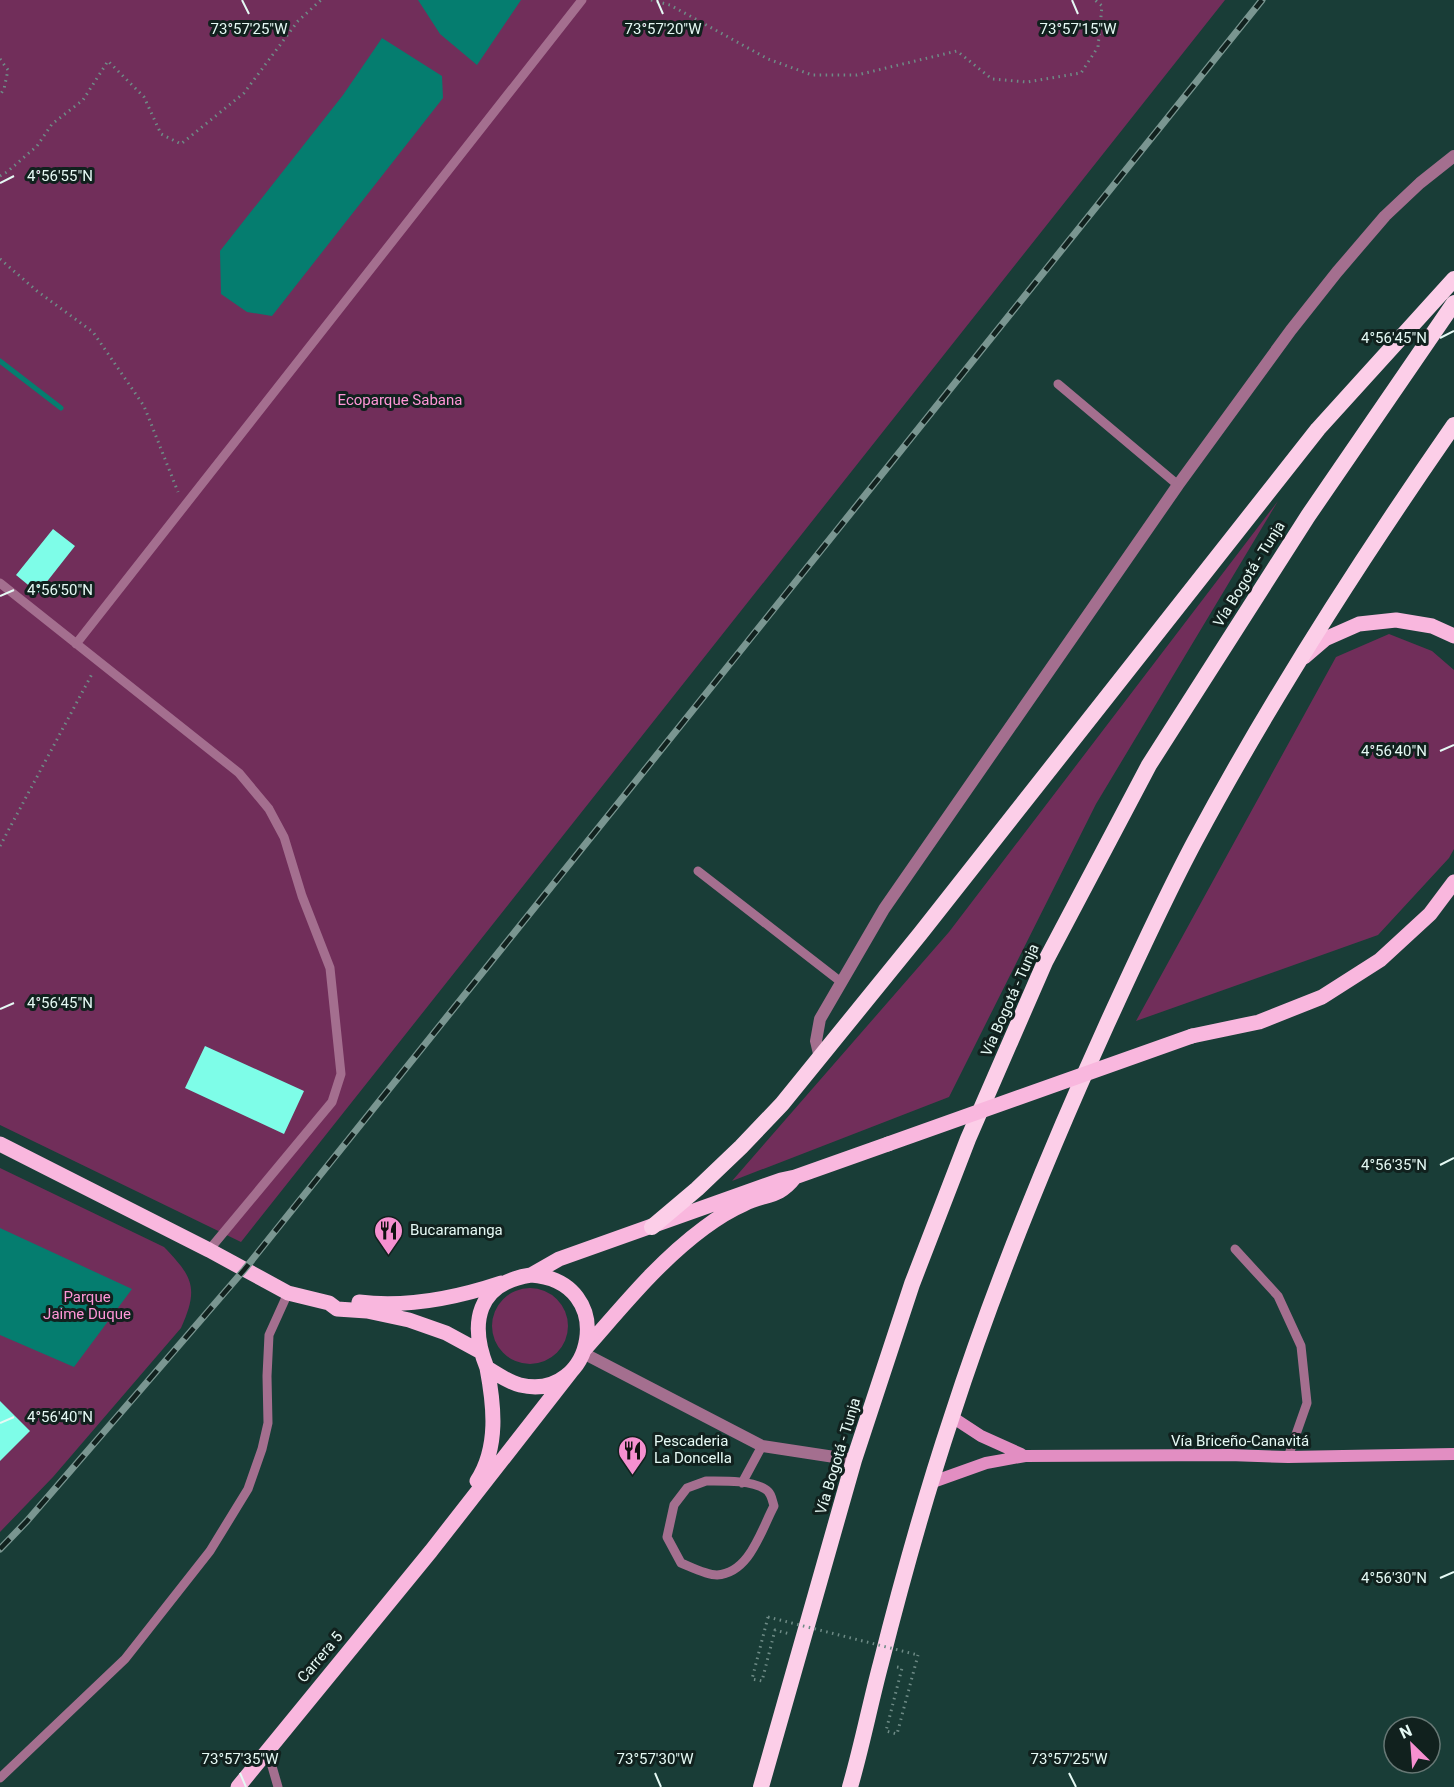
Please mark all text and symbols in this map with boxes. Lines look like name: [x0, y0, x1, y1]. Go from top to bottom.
text: 73°57'25"W: [211, 20, 287, 38]
text: 73°57'20"W: [625, 20, 701, 38]
text: 73°57'15"W: [1040, 20, 1116, 38]
text: 4°56'55"N: [27, 167, 93, 185]
text: 4°56'45"N: [1361, 329, 1427, 347]
park label: Ecoparque Sabana: [338, 391, 462, 409]
street label: Vía Bogotá - Tunja: [1209, 518, 1289, 630]
text: 4°56'50"N: [27, 581, 93, 599]
text: 4°56'40"N: [1361, 742, 1427, 760]
street label: Vía Bogotá - Tunja: [977, 941, 1043, 1059]
text: 4°56'45"N: [27, 994, 93, 1012]
text: 4°56'35"N: [1361, 1156, 1427, 1174]
restaurant icon: Bucaramanga: [373, 1214, 405, 1256]
place label: Bucaramanga: [410, 1221, 503, 1239]
park label: Parque Jaime Duque: [43, 1288, 131, 1323]
street label: Vía Bogotá - Tunja: [812, 1396, 864, 1516]
text: 4°56'40"N: [27, 1408, 93, 1426]
place label: Pescaderia La Doncella: [654, 1432, 732, 1467]
street label: Vía Briceño-Canavitá: [1171, 1432, 1309, 1450]
restaurant icon: Pescaderia La Doncella: [617, 1434, 649, 1476]
text: 4°56'30"N: [1361, 1569, 1427, 1587]
street label: Carrera 5: [293, 1628, 347, 1686]
north arrow: [1382, 1715, 1442, 1775]
text: N: [1397, 1721, 1415, 1743]
text: 73°57'35"W: [202, 1750, 278, 1768]
text: 73°57'30"W: [617, 1750, 693, 1768]
text: 73°57'25"W: [1031, 1750, 1107, 1768]

